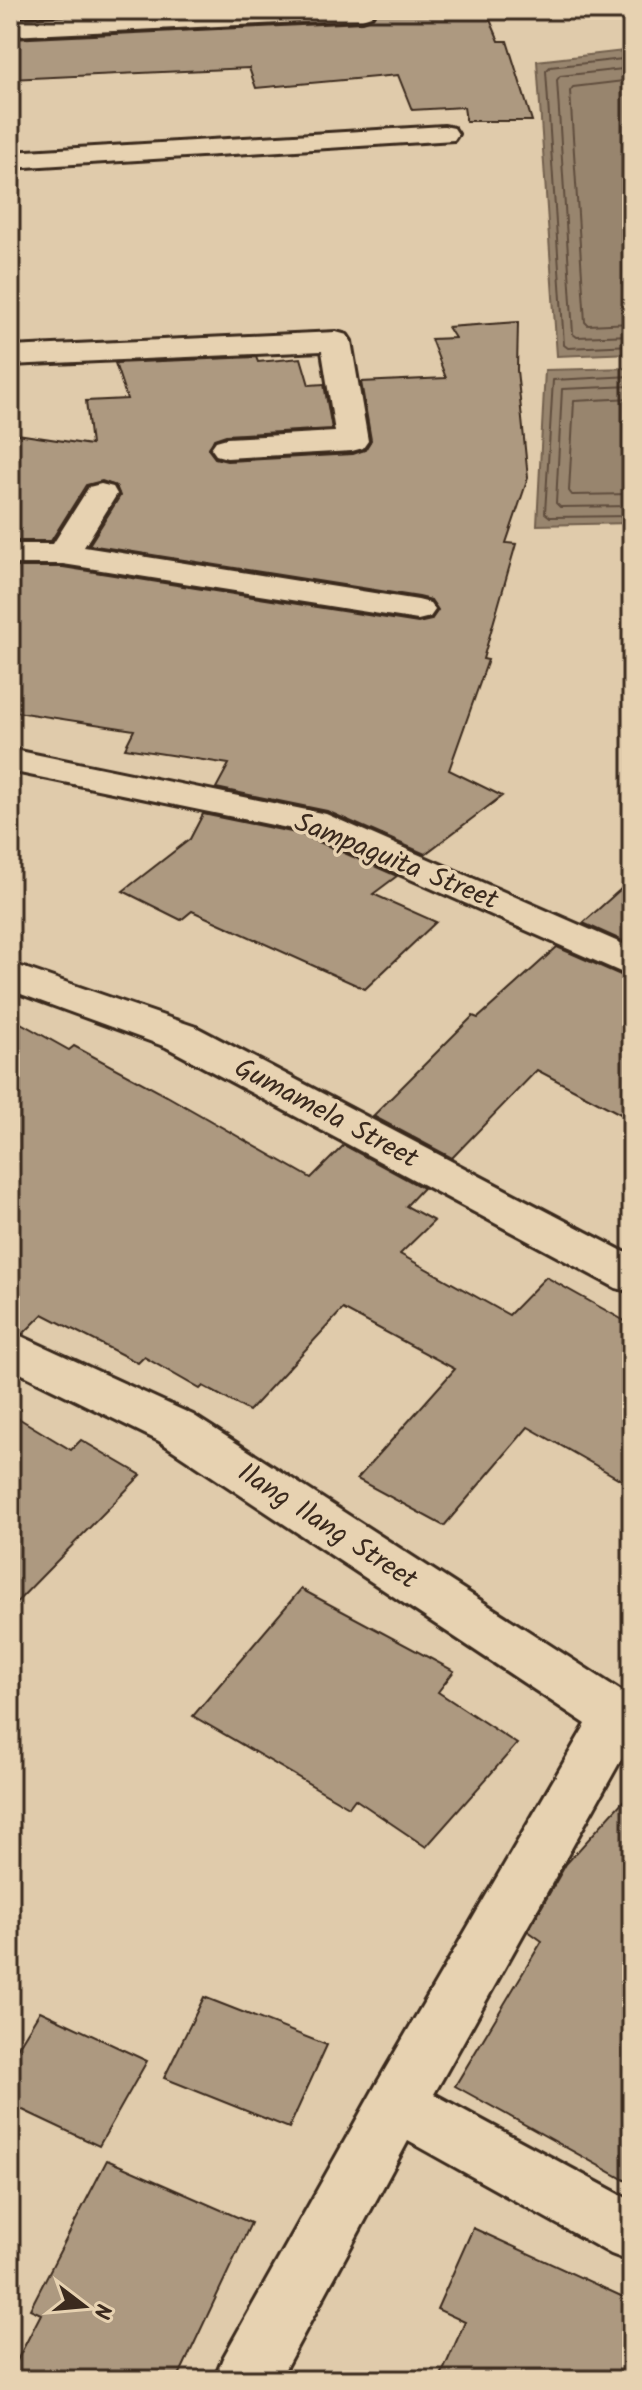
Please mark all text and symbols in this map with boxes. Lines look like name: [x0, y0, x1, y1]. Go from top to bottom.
street label: Sampaguita Street: [287, 801, 506, 924]
street label: Gumamela Street: [226, 1046, 427, 1182]
street label: Ilang Ilang Street: [228, 1452, 427, 1603]
north arrow: [44, 2266, 124, 2346]
text: N: [82, 2299, 120, 2322]

